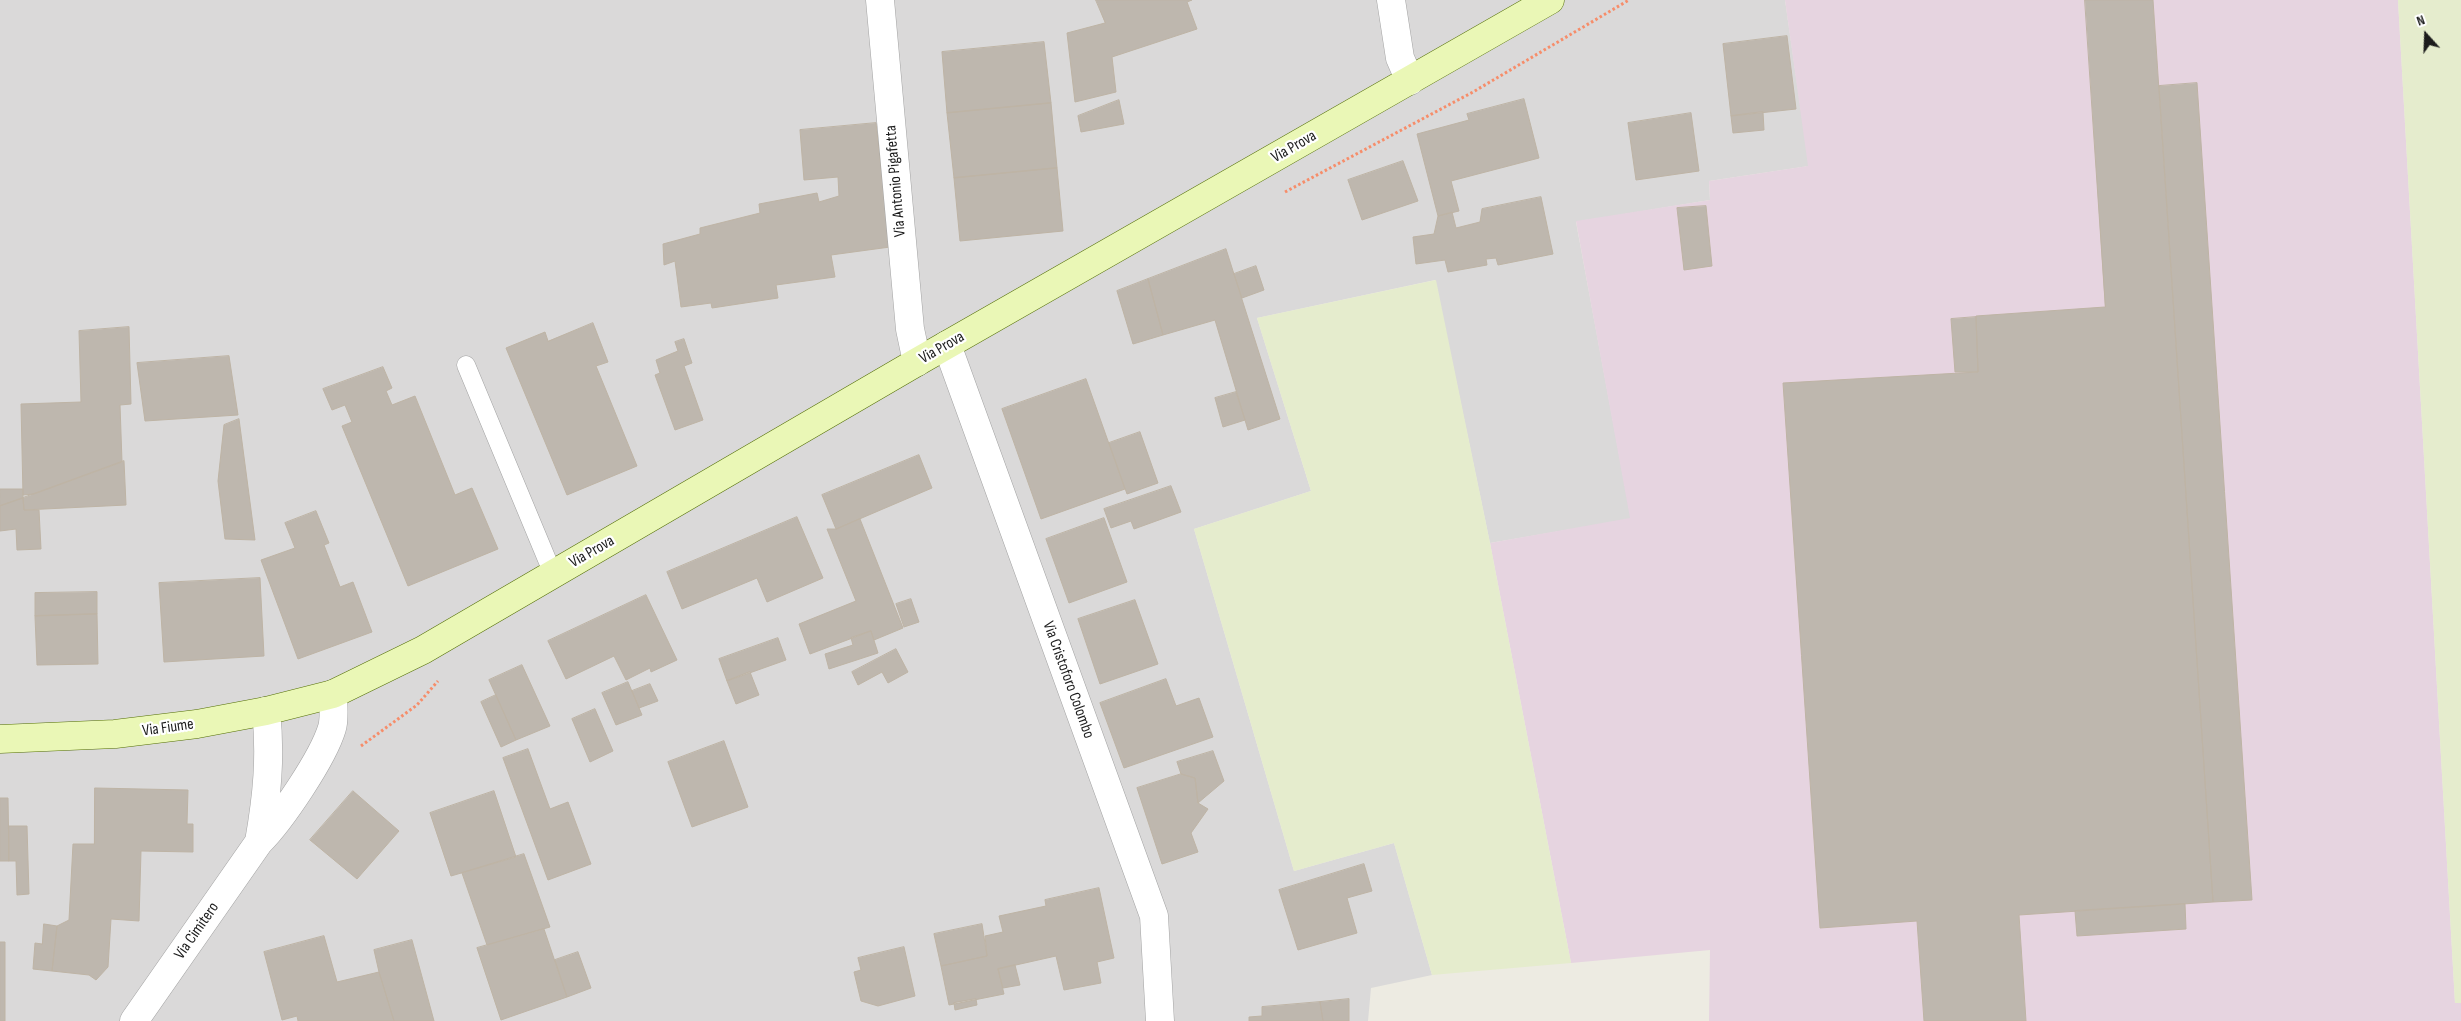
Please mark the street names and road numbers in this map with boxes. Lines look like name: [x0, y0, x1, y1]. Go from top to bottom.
street label: Via Antonio Pigafetta: [882, 124, 910, 238]
street label: Via Prova: [1268, 127, 1320, 167]
street label: Via Prova: [916, 328, 968, 368]
street label: Via Prova: [566, 532, 618, 572]
street label: Via Cristoforo Colombo: [1038, 619, 1098, 741]
street label: Via Fiume: [141, 715, 195, 741]
street label: Via Cimitero: [170, 899, 224, 963]

